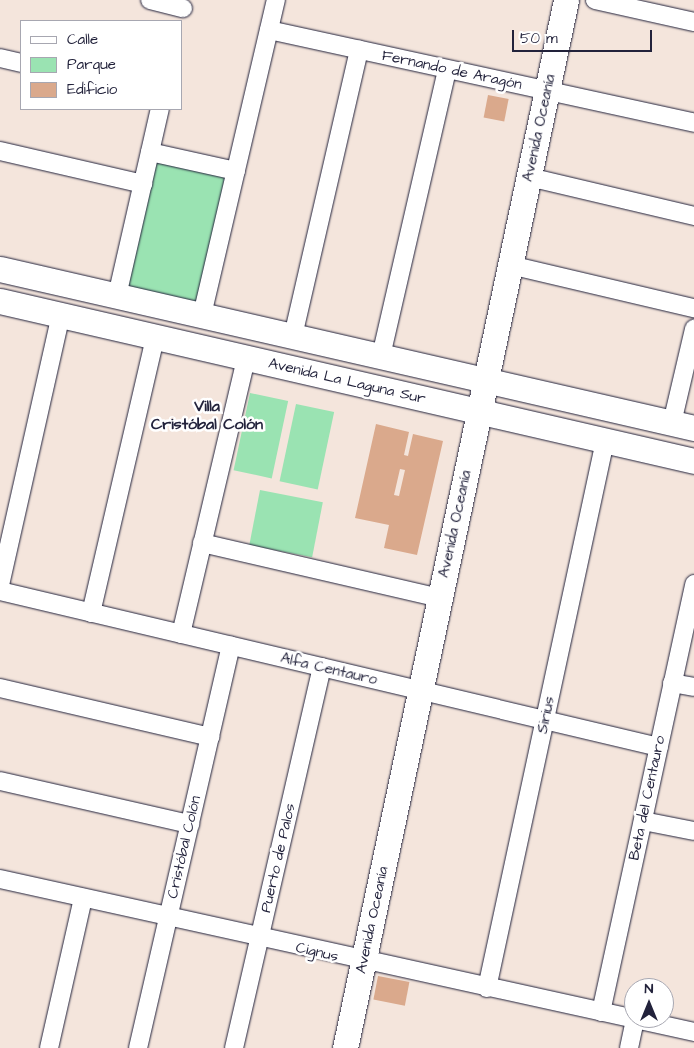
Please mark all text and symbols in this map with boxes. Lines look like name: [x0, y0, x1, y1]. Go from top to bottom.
legend: [20, 20, 182, 110]
scale bar: [514, 20, 654, 52]
text: 50 m: [520, 28, 558, 49]
text: Calle: [67, 29, 98, 50]
street label: Fernando de Aragón: [380, 46, 524, 94]
text: Parque: [67, 54, 116, 75]
street label: Avenida Oceanía: [519, 73, 559, 183]
text: Edificio: [67, 79, 117, 100]
street label: Avenida La Laguna Sur: [267, 354, 427, 408]
district label: Villa Cristóbal Colón: [151, 396, 263, 434]
street label: Avenida Oceanía: [435, 469, 475, 579]
street label: Alfa Centauro: [279, 649, 379, 689]
street label: Sirius: [533, 695, 559, 735]
street label: Beta del Centauro: [625, 734, 669, 862]
street label: Cristóbal Colón: [163, 794, 205, 900]
street label: Puerto de Palos: [257, 802, 299, 914]
street label: Avenida Oceanía: [352, 865, 392, 975]
street label: Cignus: [294, 938, 340, 966]
north arrow: [624, 978, 674, 1028]
text: N: [645, 979, 653, 999]

